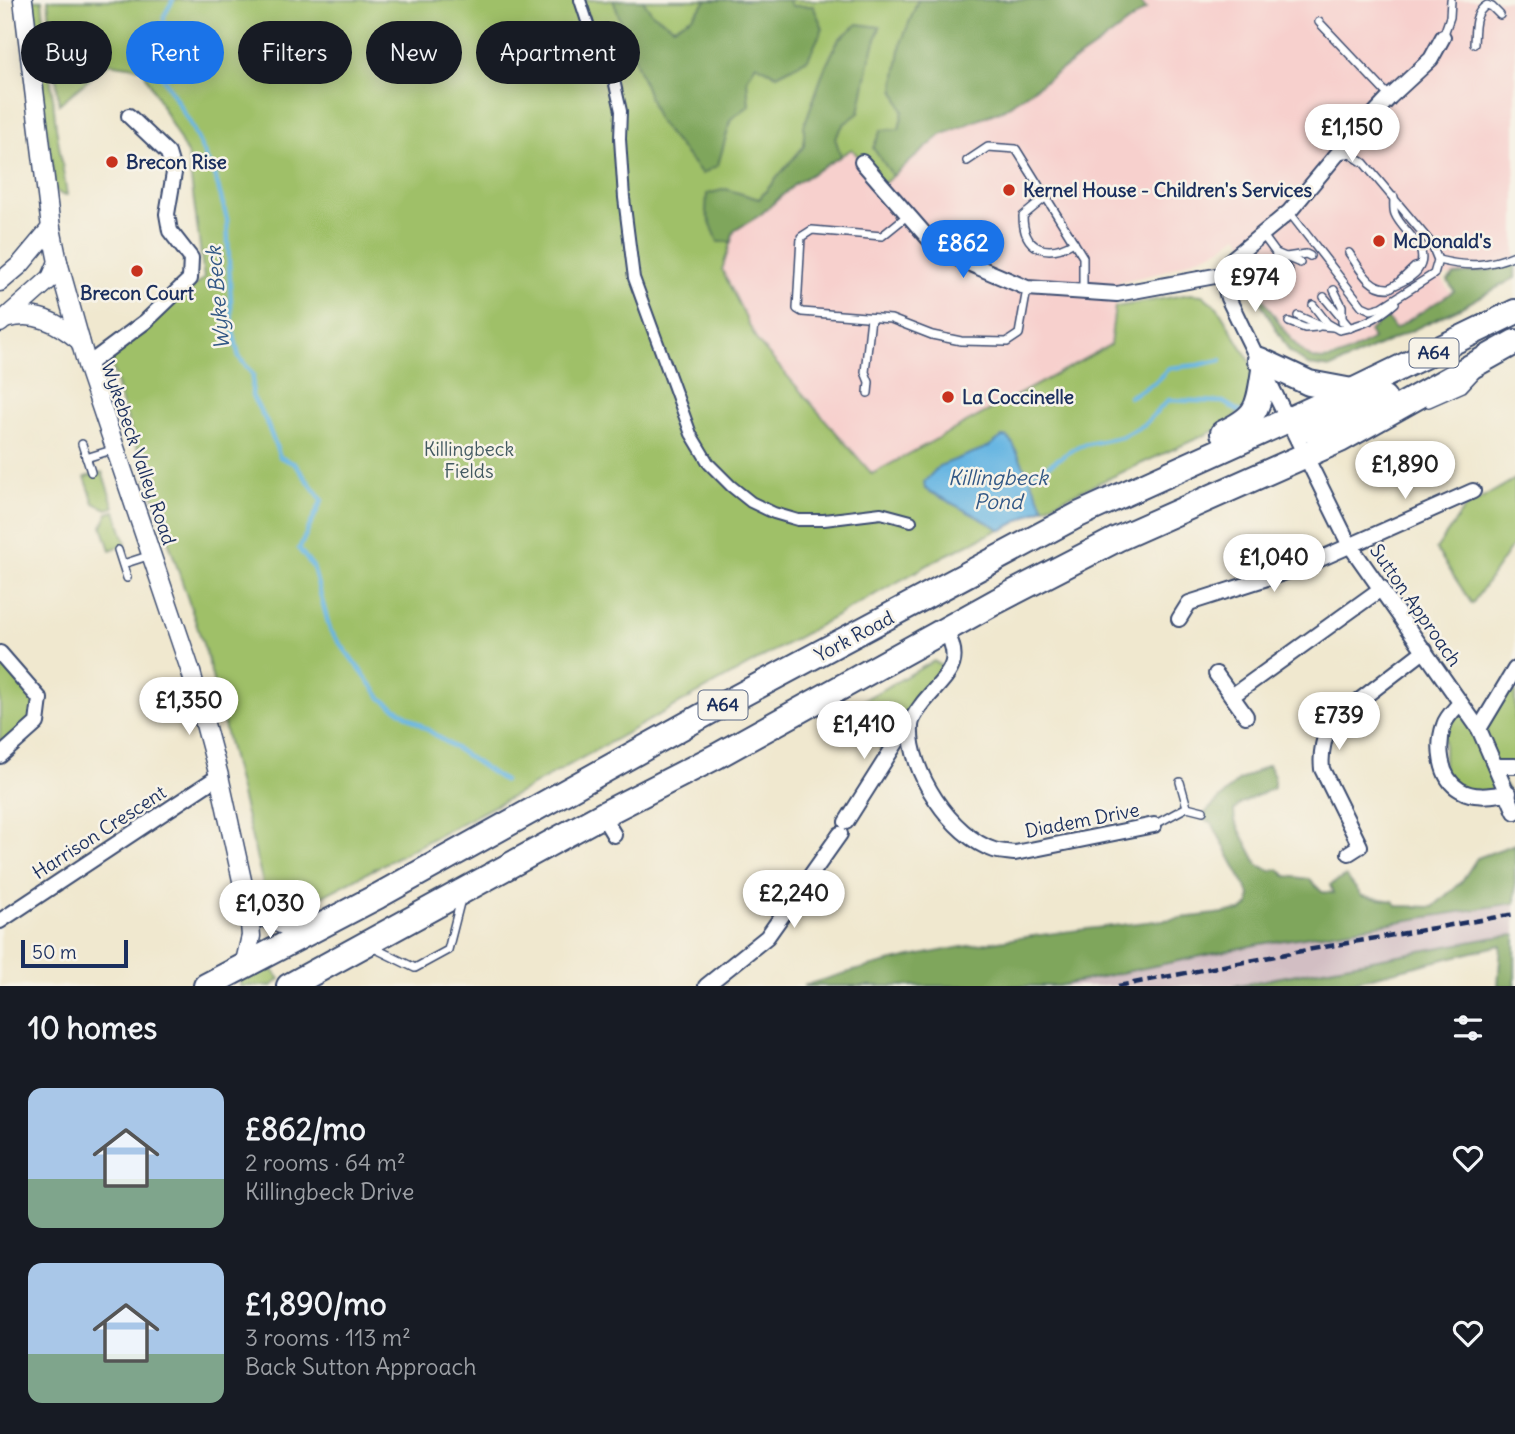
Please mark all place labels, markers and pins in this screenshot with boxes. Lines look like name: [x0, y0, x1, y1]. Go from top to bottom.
pin: £1,150: [1295, 104, 1409, 164]
place label: Brecon Rise: [126, 150, 227, 174]
marker: Brecon Rise: [104, 154, 120, 170]
place label: Kernel House - Children's Services: [1023, 178, 1312, 202]
marker: Kernel House - Children's Services: [1001, 182, 1017, 198]
pin: £862: [922, 220, 1004, 280]
place label: McDonald's: [1393, 229, 1492, 253]
marker: McDonald's: [1371, 233, 1387, 249]
pin: £974: [1214, 254, 1296, 314]
marker: Brecon Court: [129, 263, 145, 279]
place label: Brecon Court: [80, 281, 195, 305]
place label: La Coccinelle: [962, 385, 1074, 409]
marker: La Coccinelle: [940, 389, 956, 405]
pin: £1,890: [1348, 442, 1462, 501]
pin: £1,040: [1217, 534, 1331, 594]
pin: £1,350: [132, 678, 246, 737]
pin: £739: [1298, 692, 1380, 752]
pin: £1,410: [807, 702, 921, 761]
pin: £2,240: [737, 870, 851, 930]
pin: £1,030: [213, 880, 327, 940]

